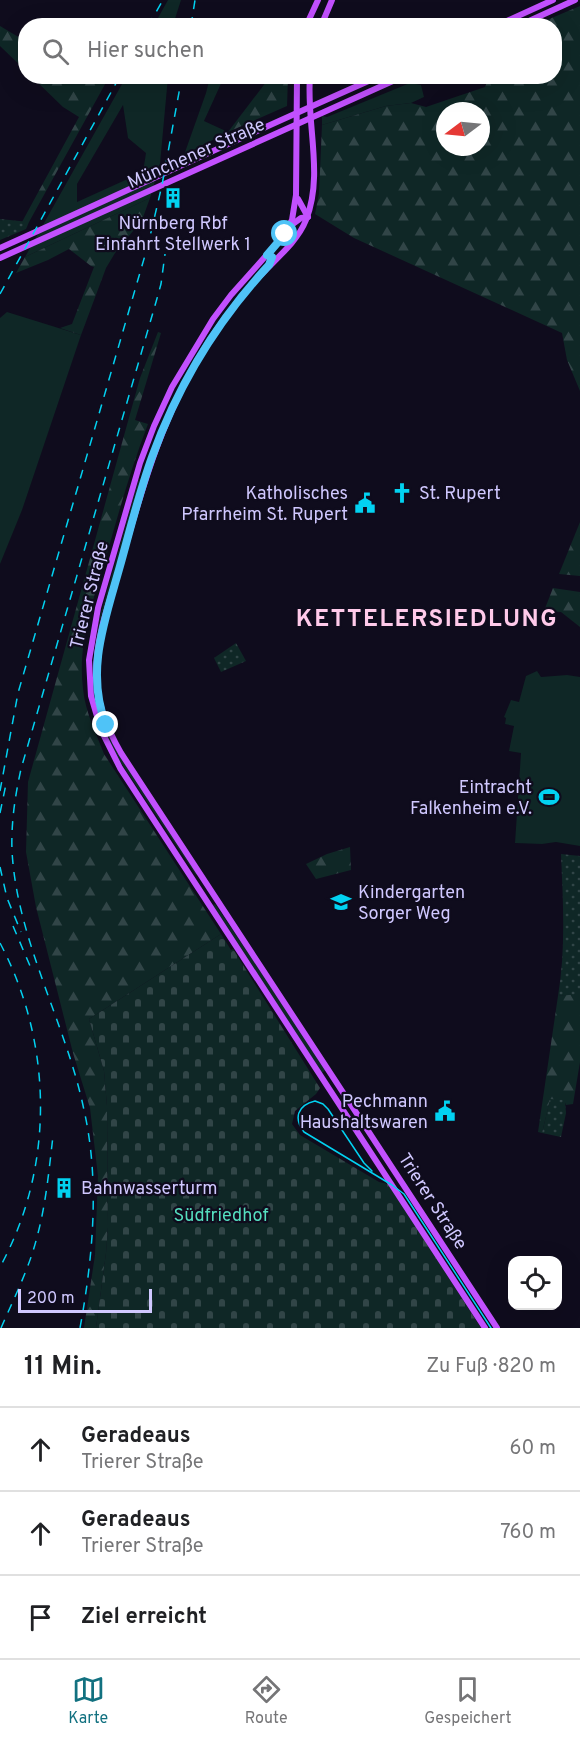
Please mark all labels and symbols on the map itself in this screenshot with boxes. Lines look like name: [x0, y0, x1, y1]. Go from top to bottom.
north arrow: [436, 102, 490, 156]
street label: Münchener Straße: [124, 114, 269, 195]
building icon: Nürnberg Rbf Einfahrt Stellwerk 1: [161, 186, 185, 210]
place label: Nürnberg Rbf Einfahrt Stellwerk 1: [95, 213, 251, 257]
route start: [271, 220, 297, 246]
church icon: St. Rupert: [390, 481, 414, 505]
place label: Katholisches Pfarrheim St. Rupert: [181, 483, 348, 527]
place label: St. Rupert: [419, 483, 501, 506]
public building icon: Katholisches Pfarrheim St. Rupert: [353, 491, 377, 515]
street label: Trierer Straße: [66, 539, 115, 652]
district label: KETTELERSIEDLUNG: [296, 605, 558, 635]
route end: [92, 711, 118, 737]
place label: Eintracht Falkenheim e.V.: [410, 777, 532, 821]
sports icon: Eintracht Falkenheim e.V.: [537, 785, 561, 809]
place label: Kindergarten Sorger Weg: [358, 882, 465, 926]
school or university icon: Kindergarten Sorger Weg: [329, 890, 353, 914]
place label: Pechmann Haushaltswaren: [300, 1091, 428, 1135]
public building icon: Pechmann Haushaltswaren: [433, 1099, 457, 1123]
street label: Trierer Straße: [392, 1149, 471, 1254]
building icon: Bahnwasserturm: [52, 1176, 76, 1200]
place label: Bahnwasserturm: [81, 1178, 218, 1201]
park label: Südfriedhof: [174, 1205, 268, 1228]
scale bar: [18, 1286, 152, 1314]

